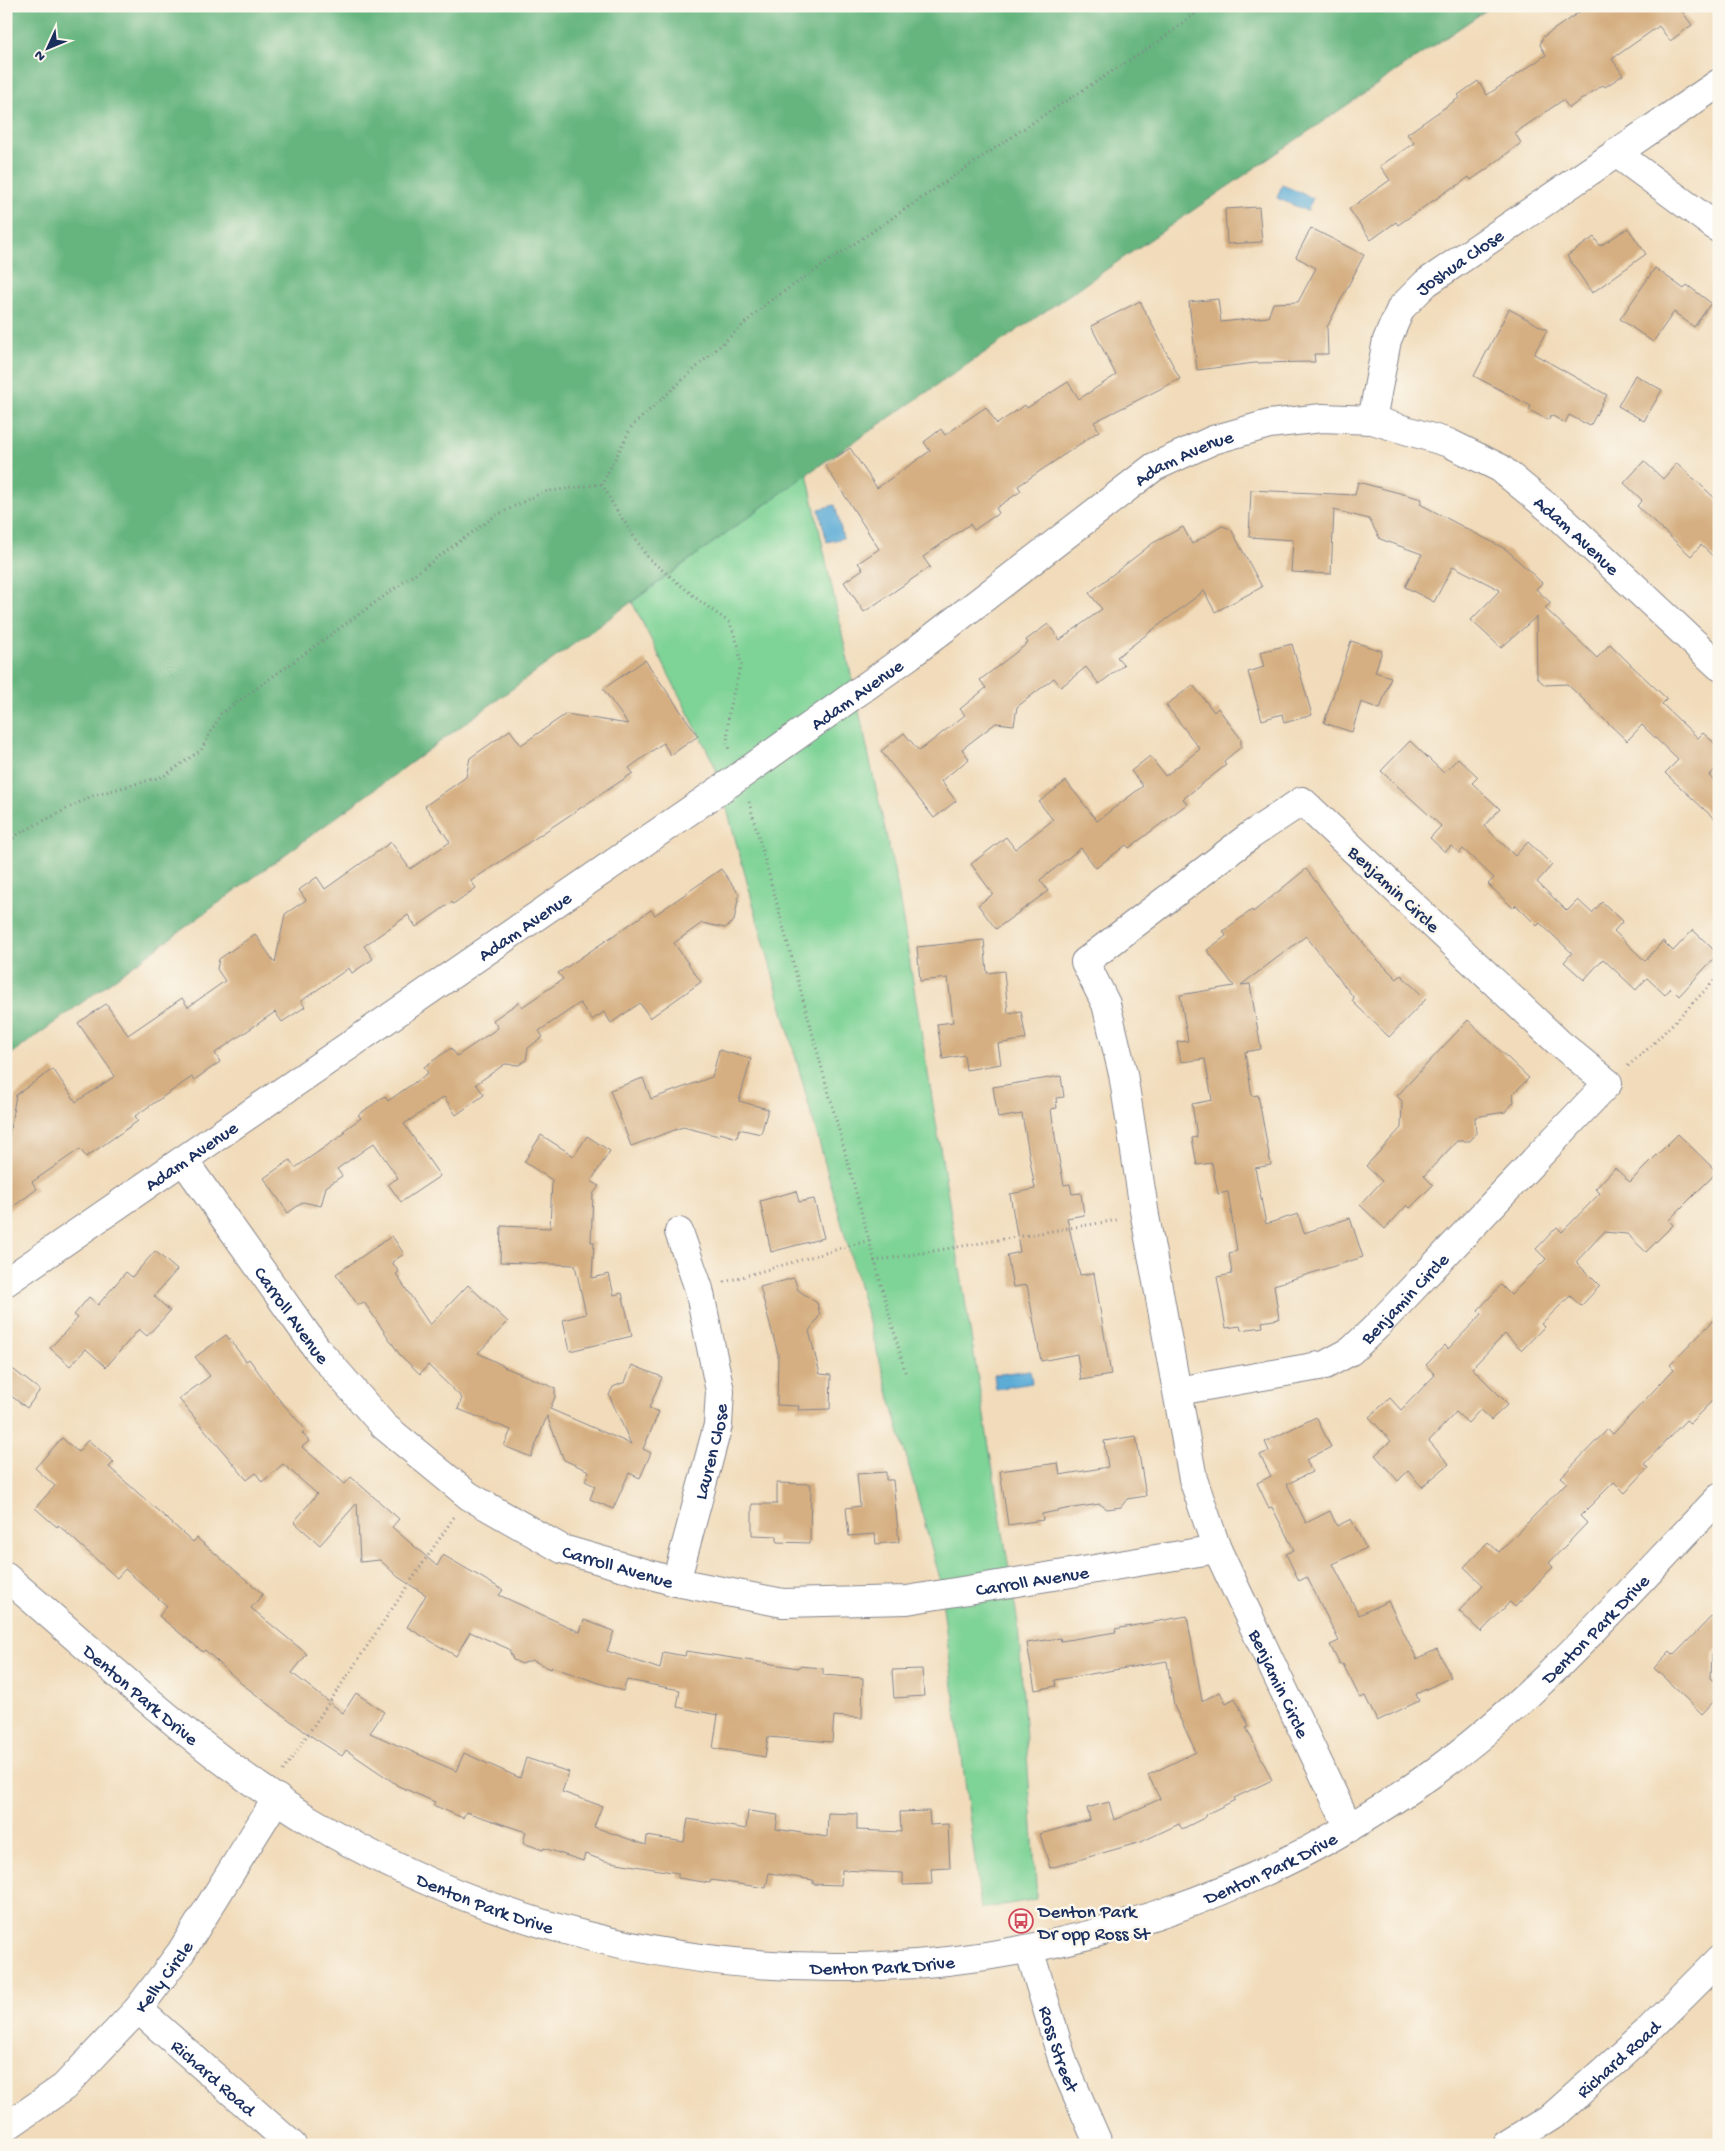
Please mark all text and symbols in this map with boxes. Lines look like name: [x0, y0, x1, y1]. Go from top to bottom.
north arrow: [22, 22, 72, 72]
text: N: [31, 46, 50, 64]
street label: Joshua Close: [1412, 225, 1509, 302]
street label: Adam Avenue: [1131, 427, 1237, 493]
street label: Adam Avenue: [1528, 492, 1623, 582]
street label: Adam Avenue: [807, 655, 909, 737]
street label: Benjamin Circle: [1341, 841, 1444, 939]
street label: Adam Avenue: [475, 888, 577, 968]
street label: Adam Avenue: [141, 1117, 244, 1198]
street label: Benjamin Circle: [1357, 1249, 1455, 1351]
street label: Carroll Avenue: [247, 1263, 333, 1370]
street label: Lauren Close: [691, 1403, 734, 1503]
street label: Carroll Avenue: [559, 1542, 675, 1596]
street label: Carroll Avenue: [974, 1562, 1091, 1604]
street label: Denton Park Drive: [1537, 1571, 1656, 1692]
street label: Benjamin Circle: [1241, 1626, 1313, 1743]
street label: Denton Park Drive: [75, 1640, 202, 1752]
street label: Denton Park Drive: [1200, 1829, 1342, 1912]
street label: Denton Park Drive: [410, 1869, 556, 1941]
place label: Denton Park Dr opp Ross St: [1036, 1902, 1152, 1947]
bus stop icon: Denton Park Dr opp Ross St: [1008, 1908, 1034, 1934]
street label: Kelly Circle: [131, 1938, 200, 2019]
street label: Denton Park Drive: [808, 1952, 956, 1982]
street label: Ross Street: [1032, 2004, 1083, 2098]
street label: Richard Road: [1573, 2016, 1668, 2105]
street label: Richard Road: [165, 2036, 261, 2124]

